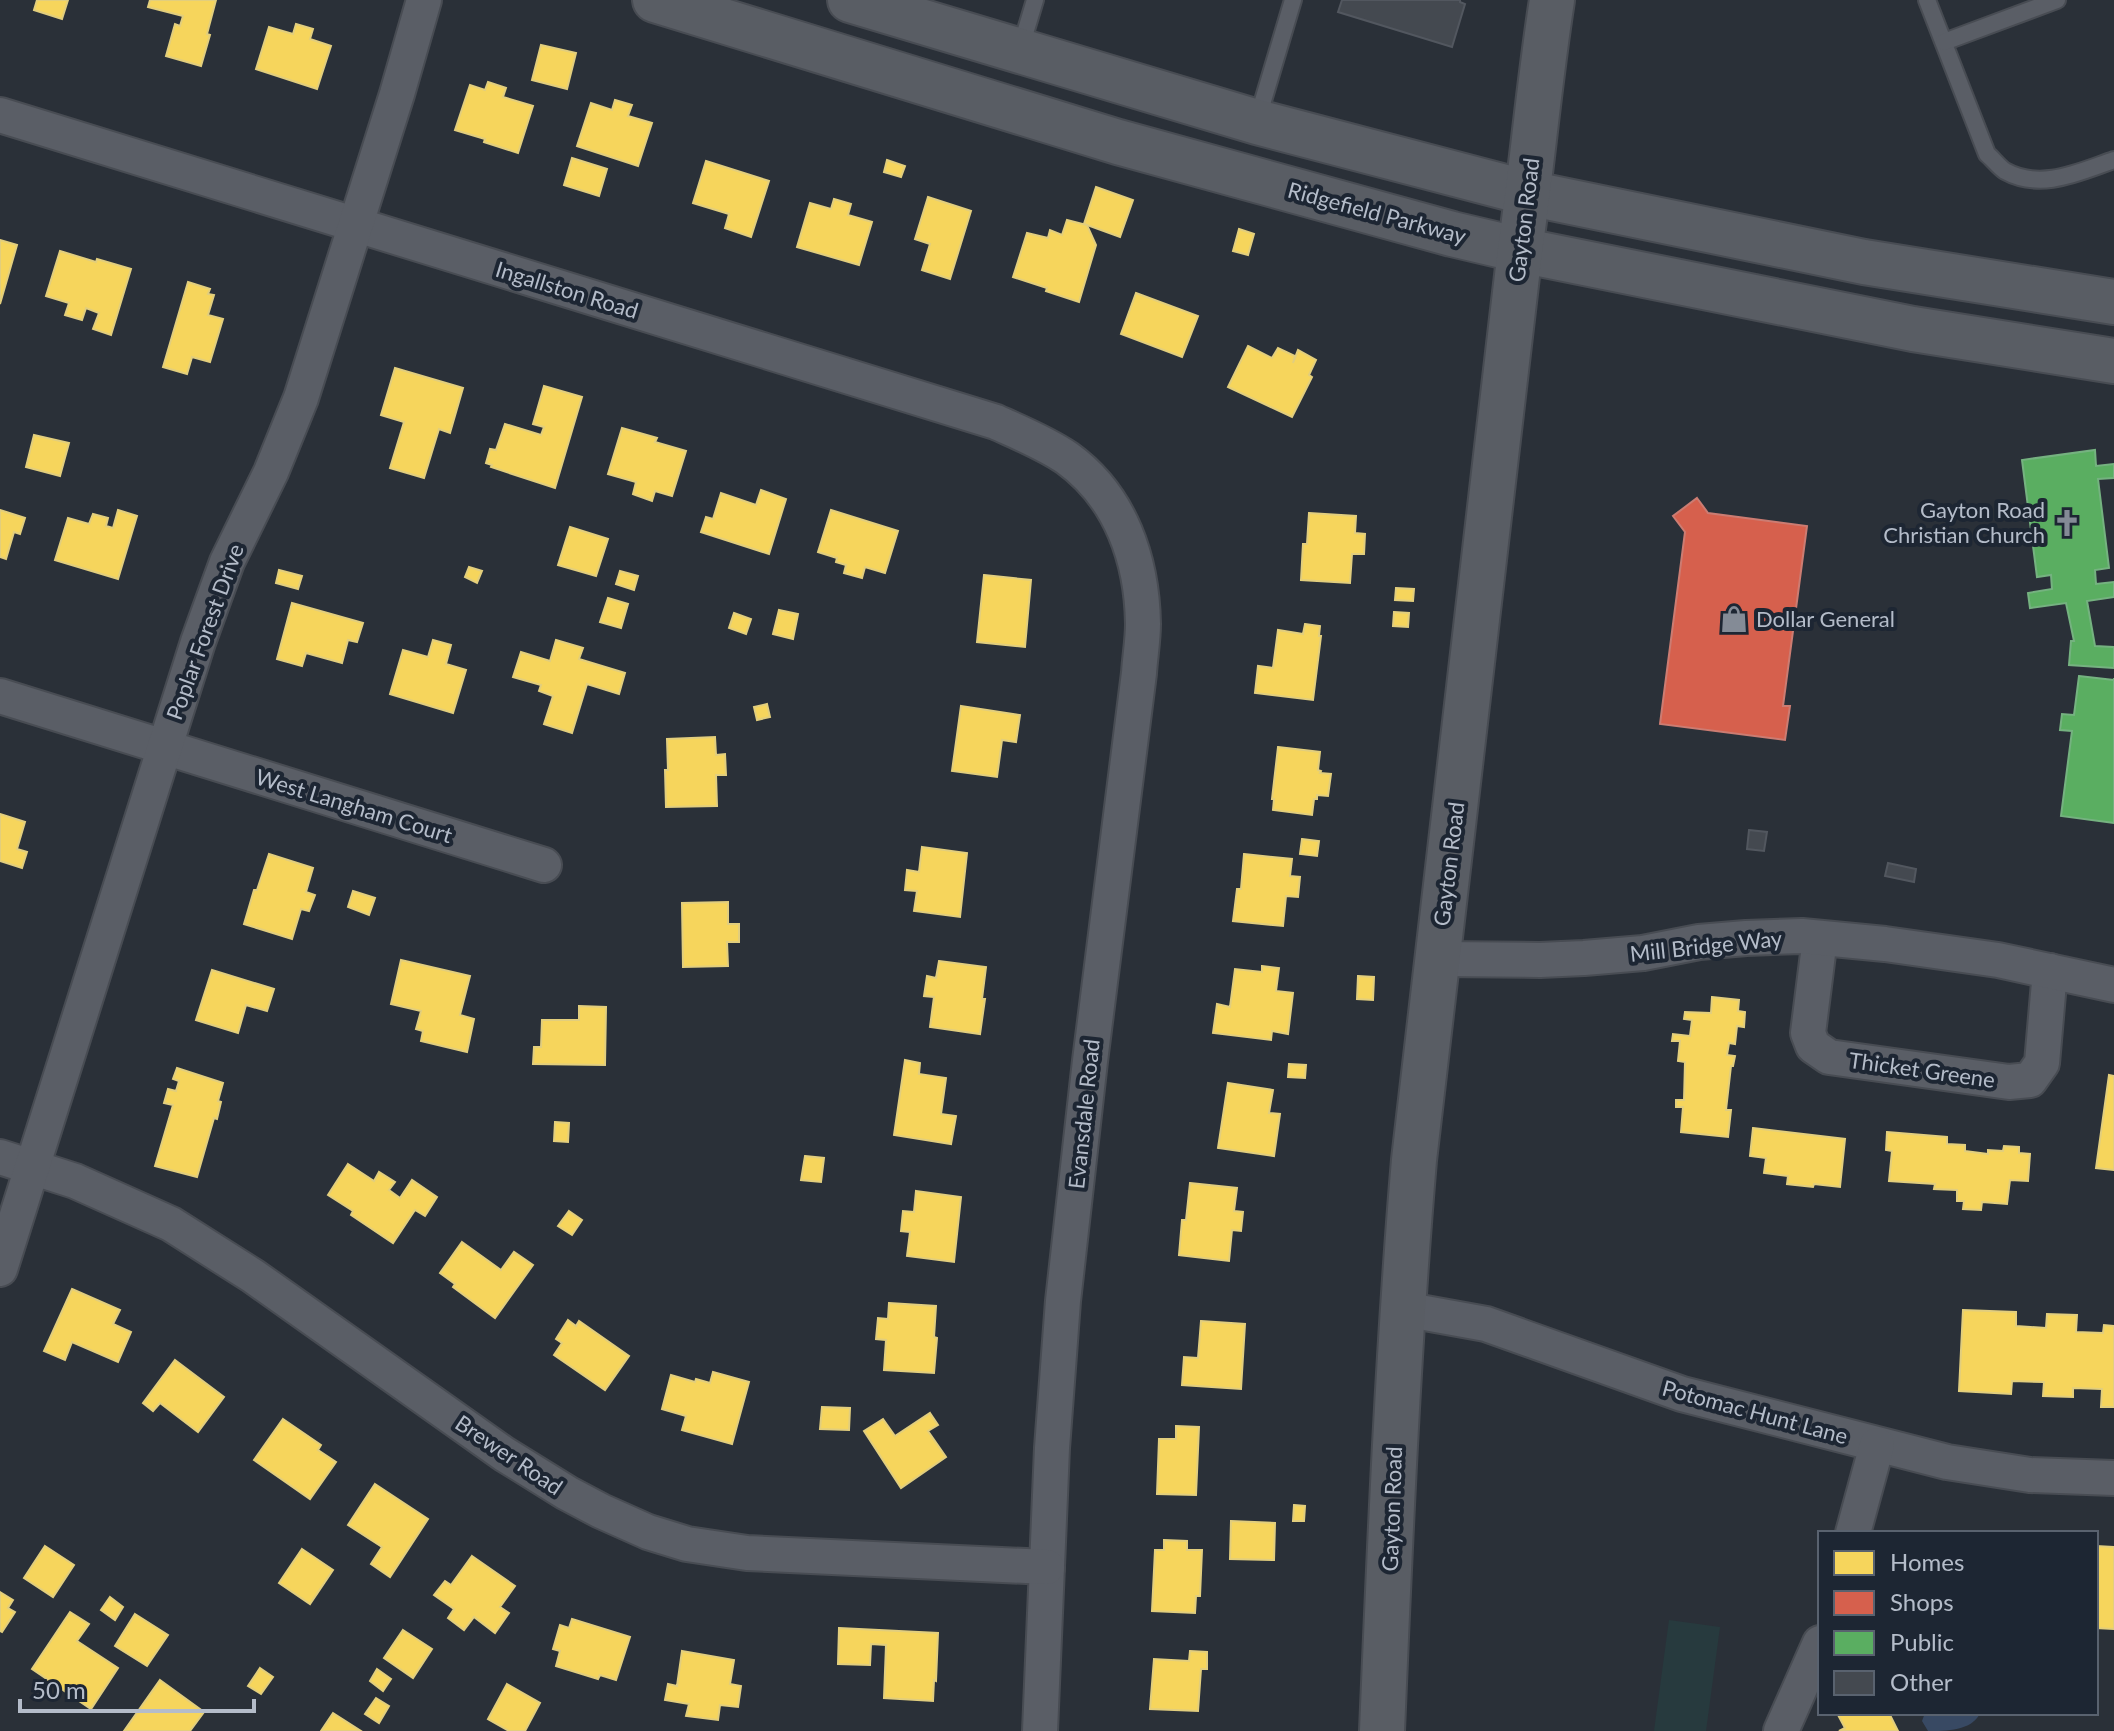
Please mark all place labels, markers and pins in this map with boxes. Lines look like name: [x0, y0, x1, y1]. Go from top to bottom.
place label: Gayton Road Christian Church: [1883, 496, 2045, 548]
church icon: Gayton Road Christian Church: [2052, 508, 2082, 538]
shop icon: Dollar General: [1719, 604, 1749, 634]
place label: Dollar General: [1756, 605, 1895, 632]

